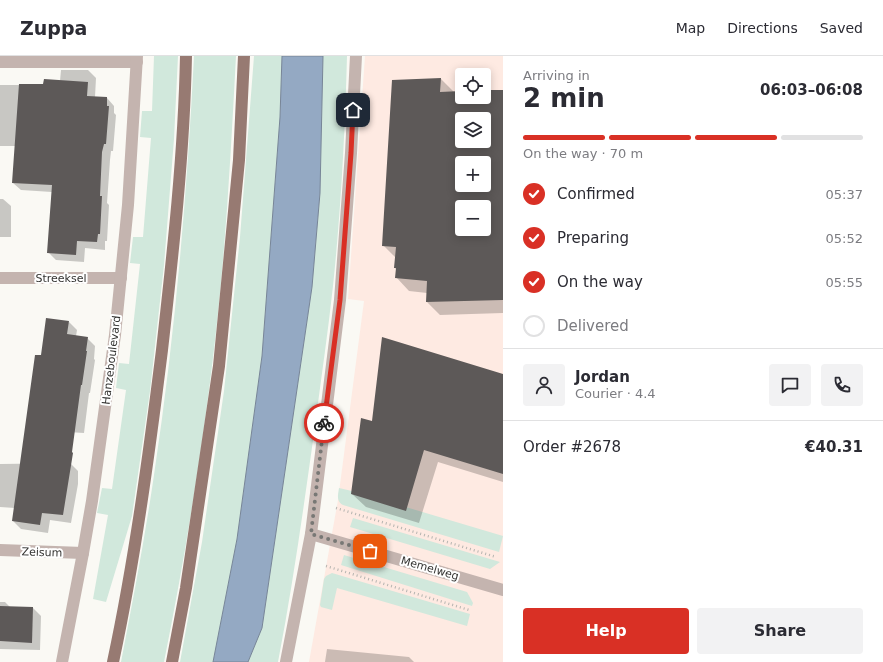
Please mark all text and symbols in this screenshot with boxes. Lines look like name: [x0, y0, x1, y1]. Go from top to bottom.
text: Zuppa: [20, 17, 87, 39]
text: Map: [676, 20, 705, 36]
text: Directions: [727, 20, 798, 36]
text: Saved: [820, 20, 863, 36]
map controls: [455, 68, 491, 236]
button: locate: [455, 68, 491, 104]
text: Arriving in: [523, 68, 590, 83]
text: 06:03–06:08: [760, 81, 863, 99]
text: 2 min: [523, 83, 605, 113]
pin: [336, 93, 370, 127]
icon: home: [342, 99, 364, 121]
button: layers: [455, 112, 491, 148]
text: On the way · 70 m: [523, 146, 643, 161]
button: +: [455, 156, 491, 192]
icon: check: [523, 183, 545, 205]
text: Confirmed: [557, 185, 635, 203]
text: 05:37: [826, 187, 863, 202]
button: −: [455, 200, 491, 236]
icon: check: [523, 227, 545, 249]
text: Preparing: [557, 229, 629, 247]
text: 05:52: [826, 231, 863, 246]
icon: check: [523, 271, 545, 293]
street label: Streeksel: [35, 272, 87, 285]
text: On the way: [557, 273, 643, 291]
text: 05:55: [826, 275, 863, 290]
street label: Hanzeboulevard: [100, 315, 123, 405]
text: Delivered: [557, 317, 629, 335]
button: person: [523, 364, 565, 406]
button: chat: [769, 364, 811, 406]
button: phone: [821, 364, 863, 406]
text: Jordan: [575, 368, 630, 386]
text: Courier · 4.4: [575, 386, 656, 401]
courier: [304, 403, 344, 443]
icon: bike: [313, 412, 335, 434]
text: Order #2678: [523, 438, 621, 456]
text: €40.31: [805, 438, 863, 456]
pin: [353, 534, 387, 568]
icon: bag: [359, 540, 381, 562]
street label: Zeisum: [21, 545, 63, 560]
street label: Memelweg: [399, 554, 460, 583]
button: Help: [523, 608, 689, 654]
button: Share: [697, 608, 863, 654]

